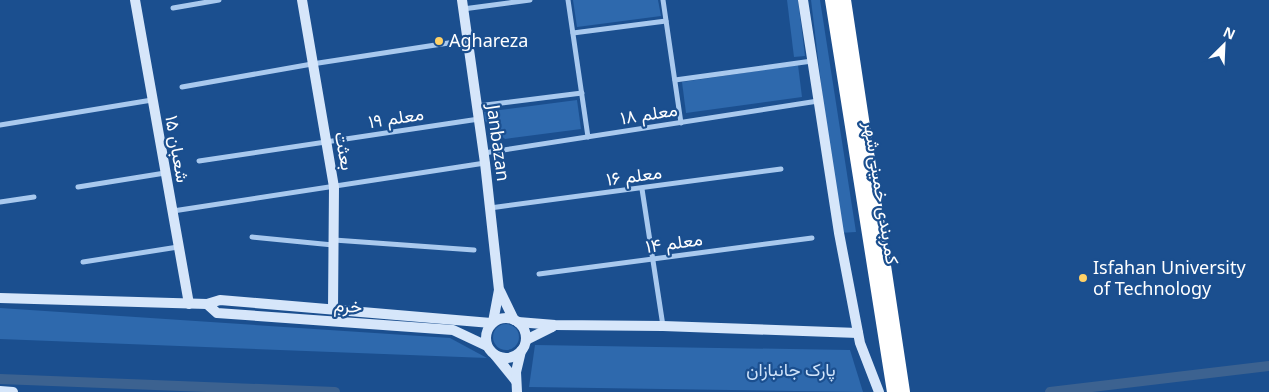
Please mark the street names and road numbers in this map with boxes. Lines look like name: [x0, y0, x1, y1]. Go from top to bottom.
street label: معلم ۱۸: [619, 97, 679, 130]
street label: معلم ۱۹: [367, 101, 425, 134]
street label: Janbazan: [481, 101, 516, 183]
street label: ۱۵ شعبان: [160, 113, 196, 184]
street label: کمربندی خمینی شهر: [859, 119, 905, 266]
street label: بعثت: [330, 129, 360, 172]
street label: معلم ۱۶: [605, 159, 663, 192]
street label: معلم ۱۴: [644, 226, 704, 259]
street label: خرم: [333, 292, 363, 319]

